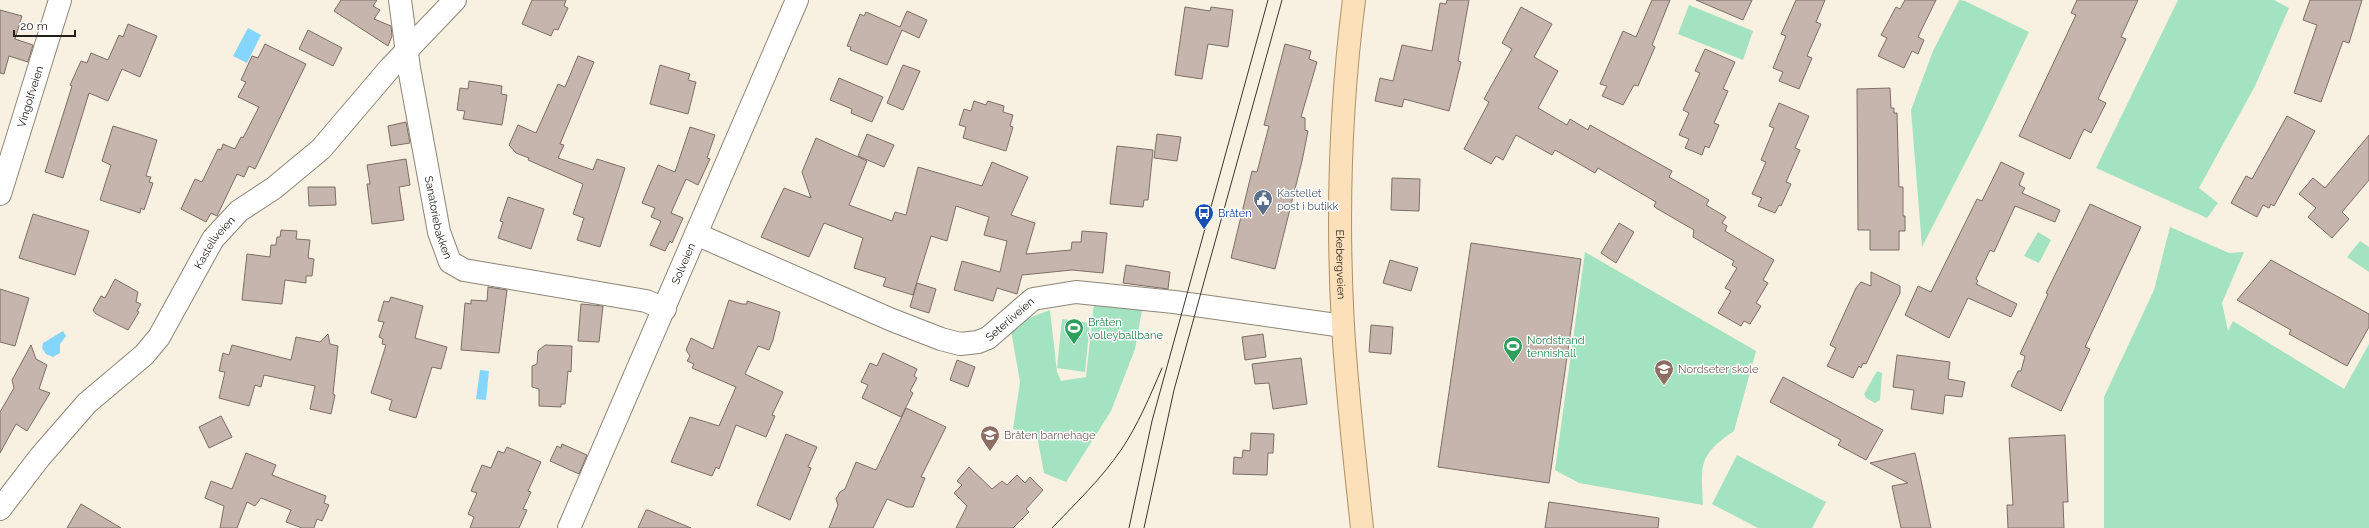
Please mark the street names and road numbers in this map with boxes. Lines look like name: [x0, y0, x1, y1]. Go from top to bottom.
street label: Vingolfveien: [15, 64, 46, 129]
street label: Sanatoriebakken: [422, 175, 454, 261]
street label: Kastellveien: [192, 214, 238, 271]
street label: Ekebergveien: [1333, 229, 1348, 300]
street label: Solveien: [669, 241, 698, 286]
street label: Seterliveien: [983, 295, 1037, 344]

